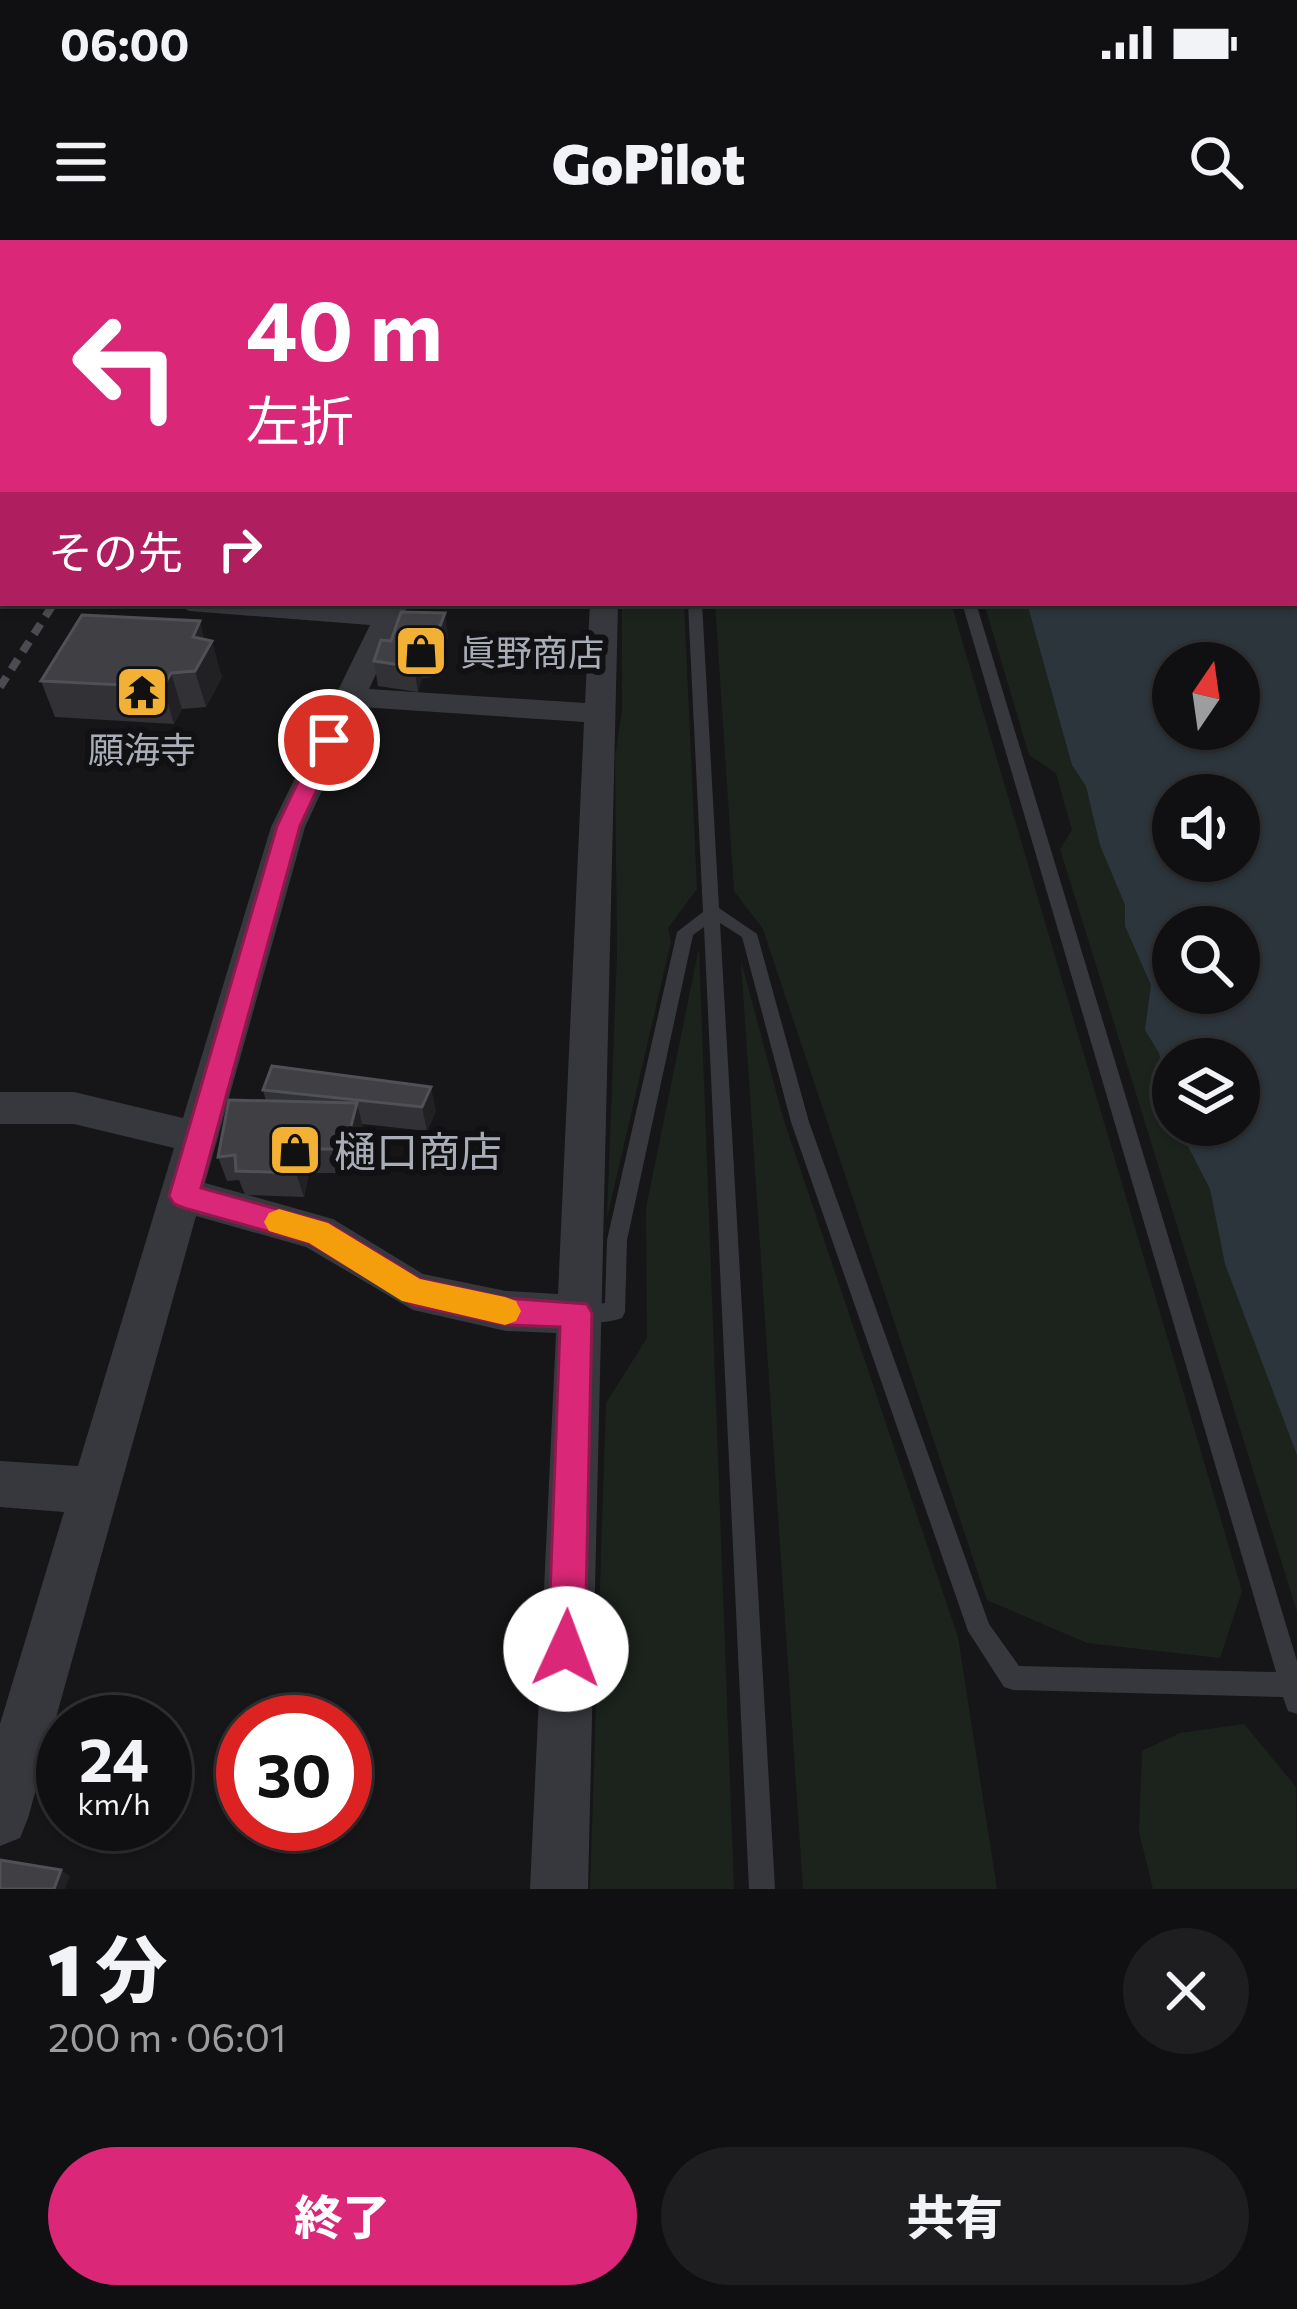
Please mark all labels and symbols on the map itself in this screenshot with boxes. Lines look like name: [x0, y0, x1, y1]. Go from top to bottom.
shop icon: 眞野商店: [393, 623, 449, 679]
place label: 眞野商店: [460, 629, 604, 673]
north arrow: [1152, 642, 1260, 750]
temple icon: 願海寺: [114, 664, 170, 720]
pin: [278, 689, 380, 791]
place label: 願海寺: [88, 726, 196, 770]
shop icon: 樋口商店: [267, 1122, 323, 1178]
place label: 樋口商店: [334, 1124, 502, 1176]
position arrow: [503, 1586, 629, 1712]
speed limit sign: 30: [216, 1695, 372, 1851]

